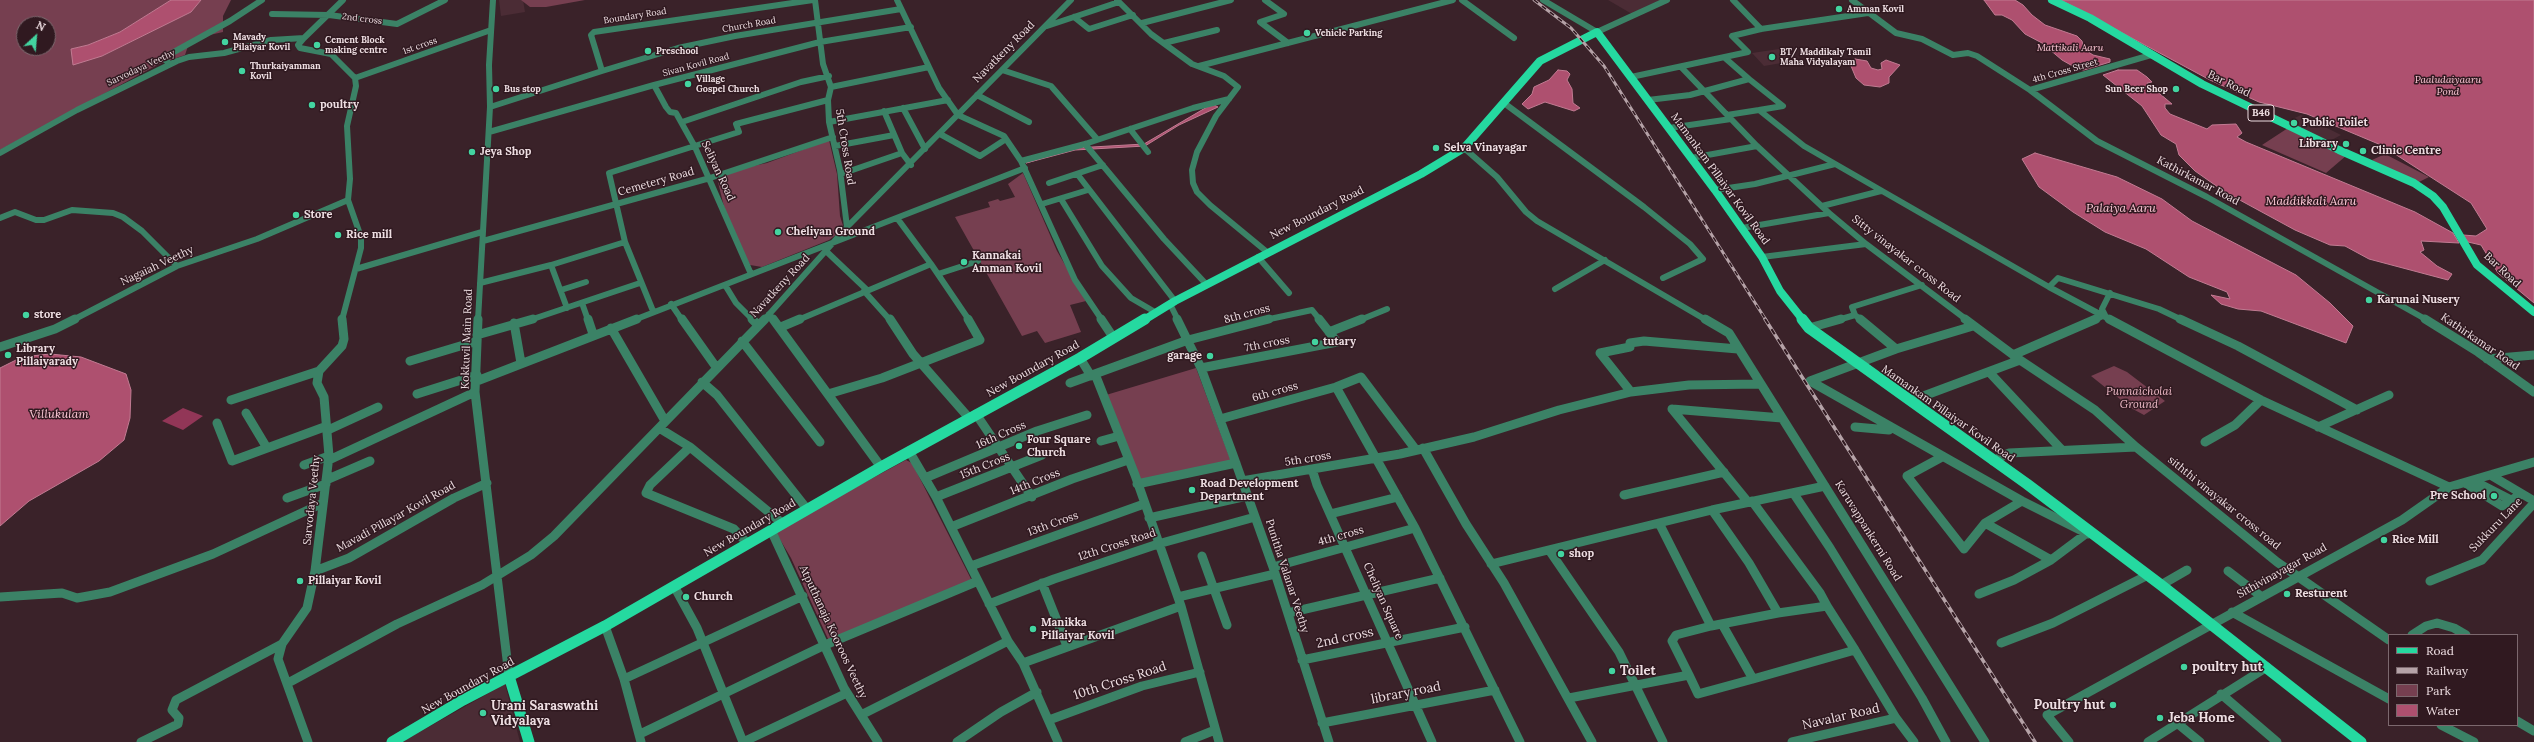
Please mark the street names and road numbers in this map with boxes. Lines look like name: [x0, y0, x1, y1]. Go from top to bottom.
street label: Boundary Road: [603, 6, 667, 26]
street label: 2nd cross: [341, 11, 383, 27]
street label: Church Road: [721, 15, 777, 35]
street label: Navatkeny Road: [970, 18, 1038, 86]
street label: 1st cross: [401, 35, 439, 57]
street label: Sarvodaya Veethy: [105, 47, 177, 89]
street label: Sivan Kovil Road: [662, 51, 730, 79]
street label: 4th Cross Street: [2031, 56, 2099, 86]
street label: Bar Road: [2206, 68, 2252, 100]
road number: B46: [2248, 105, 2274, 121]
street label: 5th Cross Road: [832, 108, 858, 186]
street label: Mamankam Pillaiyar Kovil Road: [1668, 111, 1772, 247]
street label: Seliyan Road: [698, 139, 738, 203]
street label: Kathirkamar Road: [2154, 154, 2242, 208]
street label: Cemetery Road: [616, 165, 696, 199]
street label: New Boundary Road: [1268, 184, 1366, 242]
street label: Sitty vinayakar cross Road: [1849, 213, 1963, 305]
street label: Nagaiah Veethy: [118, 243, 196, 289]
street label: Bar Road: [2481, 250, 2523, 290]
street label: Navatkeny Road: [747, 252, 813, 320]
street label: Kokkuvil Main Road: [459, 289, 475, 389]
street label: 8th cross: [1223, 302, 1271, 326]
street label: Kathirkamar Road: [2438, 311, 2522, 373]
street label: 7th cross: [1243, 333, 1291, 355]
street label: New Boundary Road: [984, 338, 1082, 400]
street label: Mamankam Pillaiyar Kovil Road: [1879, 363, 2017, 465]
street label: 6th cross: [1250, 379, 1300, 405]
street label: 16th Cross: [974, 418, 1028, 452]
street label: 5th cross: [1284, 449, 1332, 469]
street label: 15th Cross: [958, 450, 1012, 482]
street label: Sarvodaya Veethy: [301, 454, 323, 546]
street label: siththi vinayakar cross road: [2165, 454, 2283, 552]
street label: 14th Cross: [1008, 466, 1062, 498]
street label: Karuvappankerni Road: [1832, 478, 1904, 584]
street label: Mavadi Pillayar Kovil Road: [334, 479, 458, 555]
street label: Sukkuru Lane: [2467, 495, 2525, 555]
street label: New Boundary Road: [702, 496, 798, 560]
street label: 13th Cross: [1026, 509, 1080, 539]
street label: Punitha Valanar Veethy: [1262, 517, 1312, 635]
street label: 4th cross: [1317, 523, 1365, 549]
street label: 12th Cross Road: [1076, 526, 1158, 564]
street label: Sithivinayagar Road: [2235, 541, 2329, 601]
street label: Cheliyan Square: [1360, 561, 1406, 641]
street label: Atputhanaja Kooroos Veethy: [796, 563, 870, 701]
street label: 2nd cross: [1315, 624, 1375, 652]
street label: New Boundary Road: [419, 655, 517, 717]
street label: 10th Cross Road: [1072, 659, 1168, 703]
street label: library road: [1370, 679, 1442, 707]
street label: Navalar Road: [1801, 701, 1881, 733]

